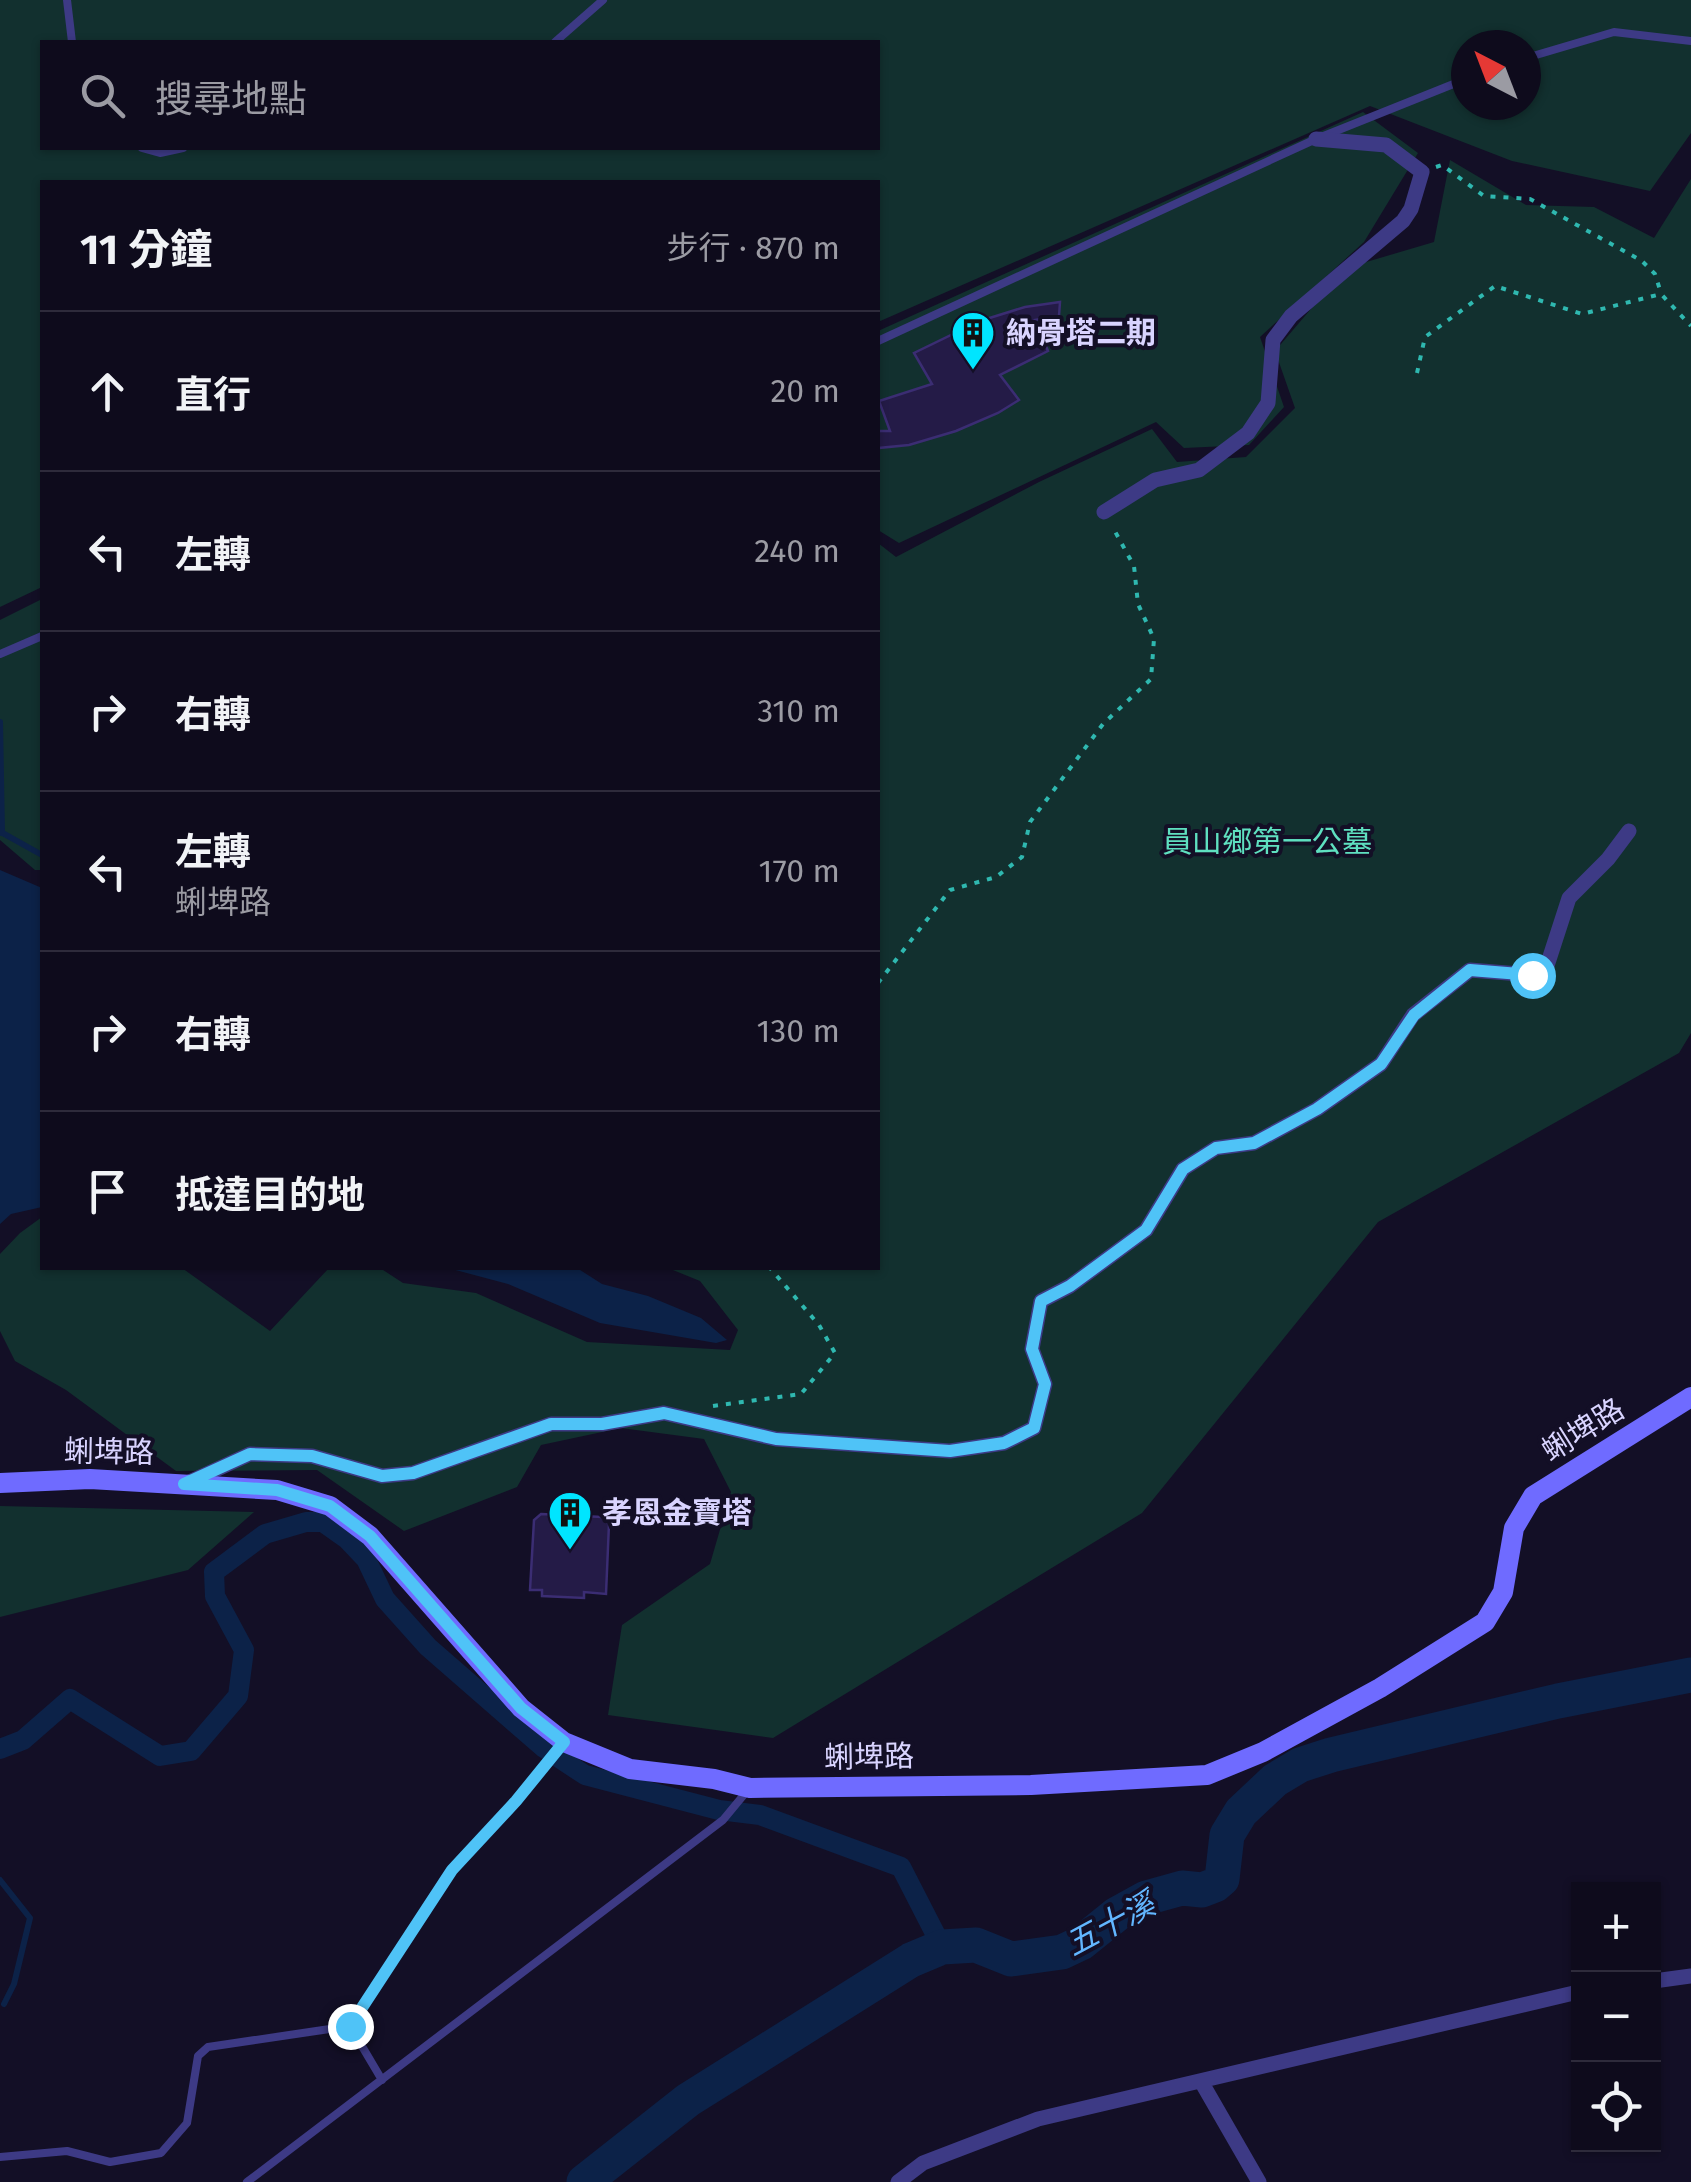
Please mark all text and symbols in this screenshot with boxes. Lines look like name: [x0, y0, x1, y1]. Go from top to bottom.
north arrow: [1451, 30, 1541, 120]
search box: [40, 40, 880, 150]
icon: search: [75, 68, 130, 123]
text: 搜尋地點: [155, 76, 307, 122]
text: 11 分鐘: [80, 225, 212, 275]
text: 步行 · 870 m: [667, 229, 840, 267]
building icon: 納骨塔二期: [950, 310, 996, 371]
place label: 納骨塔二期: [1006, 315, 1156, 351]
icon: ahead: [80, 364, 135, 419]
text: 直行: [175, 372, 251, 418]
text: 20 m: [770, 372, 840, 410]
icon: left: [80, 524, 135, 579]
text: 左轉: [175, 532, 251, 578]
text: 240 m: [754, 532, 840, 570]
icon: right: [80, 684, 135, 739]
text: 右轉: [175, 692, 251, 738]
text: 310 m: [757, 692, 840, 730]
park label: 員山鄉第一公墓: [1162, 824, 1372, 860]
text: 左轉: [175, 829, 251, 875]
icon: left: [80, 844, 135, 899]
text: 170 m: [759, 852, 840, 890]
text: 蜊埤路: [175, 883, 271, 921]
route start: [1510, 953, 1556, 999]
icon: right: [80, 1004, 135, 1059]
text: 右轉: [175, 1012, 251, 1058]
text: 130 m: [756, 1012, 840, 1050]
icon: arrive: [80, 1164, 135, 1219]
text: 抵達目的地: [175, 1172, 365, 1218]
street label: 蜊埤路: [1535, 1391, 1631, 1469]
street label: 蜊埤路: [64, 1433, 154, 1471]
building icon: 孝恩金寶塔: [547, 1490, 593, 1551]
place label: 孝恩金寶塔: [602, 1495, 752, 1531]
street label: 蜊埤路: [824, 1738, 914, 1776]
map controls: [1571, 1882, 1661, 2152]
button: +: [1571, 1882, 1661, 1972]
water label: 五十溪: [1059, 1883, 1165, 1963]
button: −: [1571, 1972, 1661, 2062]
route end: [328, 2004, 374, 2050]
button: locate: [1571, 2062, 1661, 2152]

